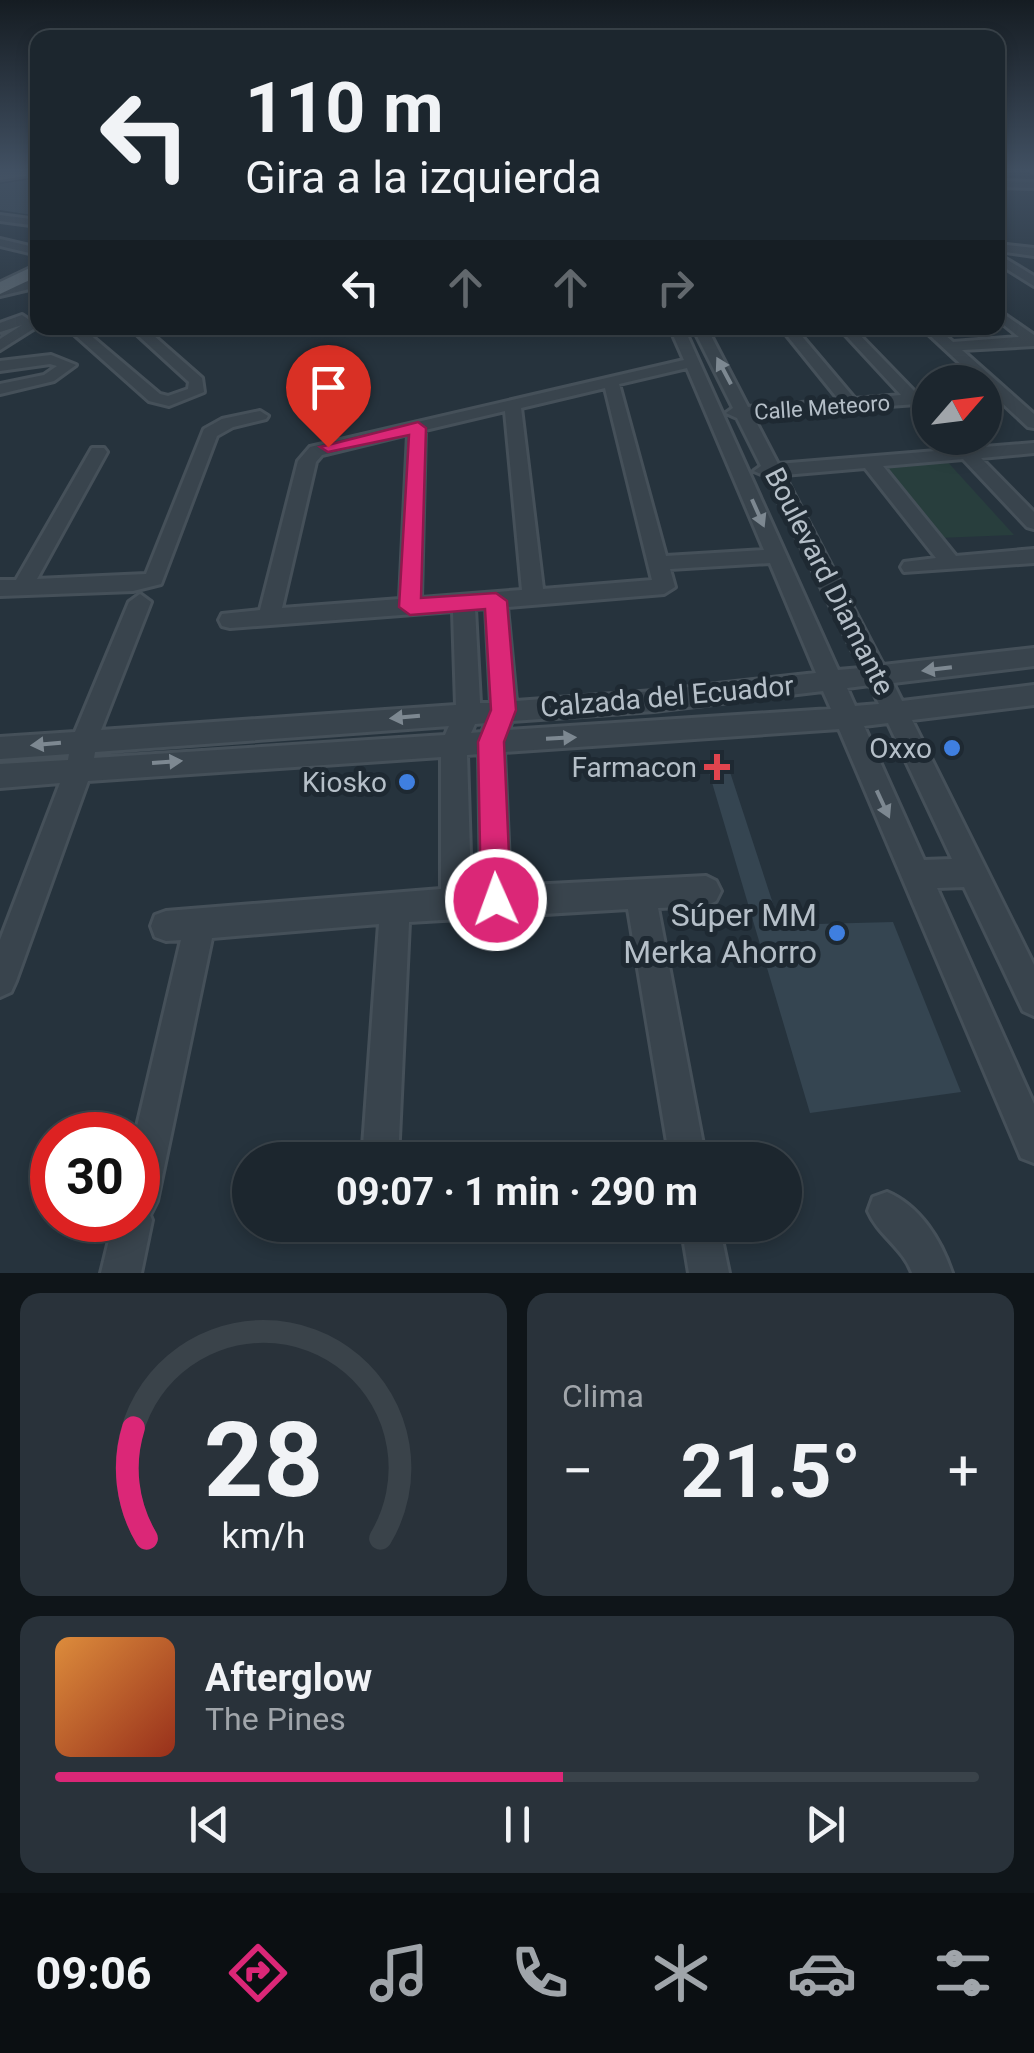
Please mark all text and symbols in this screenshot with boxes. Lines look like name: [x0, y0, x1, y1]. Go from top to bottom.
text: 110 m: [245, 67, 444, 149]
icon: left: [80, 70, 210, 200]
text: Gira a la izquierda: [245, 151, 602, 204]
icon: left: [333, 260, 388, 315]
icon: ahead: [438, 260, 493, 315]
icon: ahead: [543, 260, 598, 315]
icon: right: [648, 260, 703, 315]
pin: [286, 345, 371, 448]
one-way arrow: [715, 357, 732, 386]
icon: arrive: [301, 360, 356, 415]
north arrow: [912, 365, 1002, 455]
map controls: [912, 365, 1002, 455]
street label: Calle Meteoro: [753, 390, 891, 425]
street label: Boulevard Diamante: [758, 462, 901, 700]
one-way arrow: [750, 498, 766, 528]
one-way arrow: [921, 661, 953, 677]
street label: Calzada del Ecuador: [539, 669, 795, 724]
one-way arrow: [388, 709, 420, 725]
one-way arrow: [546, 730, 578, 746]
place label: Oxxo: [869, 732, 932, 765]
one-way arrow: [29, 737, 61, 753]
marker: Oxxo: [941, 737, 963, 759]
place label: Farmacon: [571, 751, 697, 784]
one-way arrow: [151, 754, 183, 770]
marker: Farmacon: [706, 756, 728, 778]
place label: Kiosko: [302, 766, 387, 799]
marker: Kiosko: [396, 771, 418, 793]
one-way arrow: [875, 789, 891, 818]
position arrow: [444, 848, 548, 952]
place label: Súper MM Merka Ahorro: [623, 896, 817, 971]
marker: Súper MM Merka Ahorro: [826, 922, 848, 944]
speed limit sign: 30: [30, 1112, 160, 1242]
text: 09:07 · 1 min · 290 m: [336, 1170, 698, 1214]
text: Clima: [562, 1377, 644, 1415]
text: 28: [204, 1400, 323, 1521]
text: 21.5°: [681, 1427, 861, 1515]
text: −: [562, 1439, 593, 1503]
text: +: [948, 1439, 979, 1503]
text: km/h: [222, 1515, 305, 1557]
text: Afterglow: [205, 1656, 372, 1700]
text: The Pines: [205, 1700, 346, 1738]
icon: previous: [182, 1797, 237, 1852]
icon: pause: [490, 1797, 545, 1852]
icon: next: [798, 1797, 853, 1852]
icon: directions: [223, 1938, 293, 2008]
icon: music: [364, 1938, 434, 2008]
icon: phone: [505, 1938, 575, 2008]
icon: climate: [646, 1938, 716, 2008]
icon: car: [787, 1938, 857, 2008]
icon: filters: [928, 1938, 998, 2008]
text: 09:06: [36, 1947, 152, 2000]

